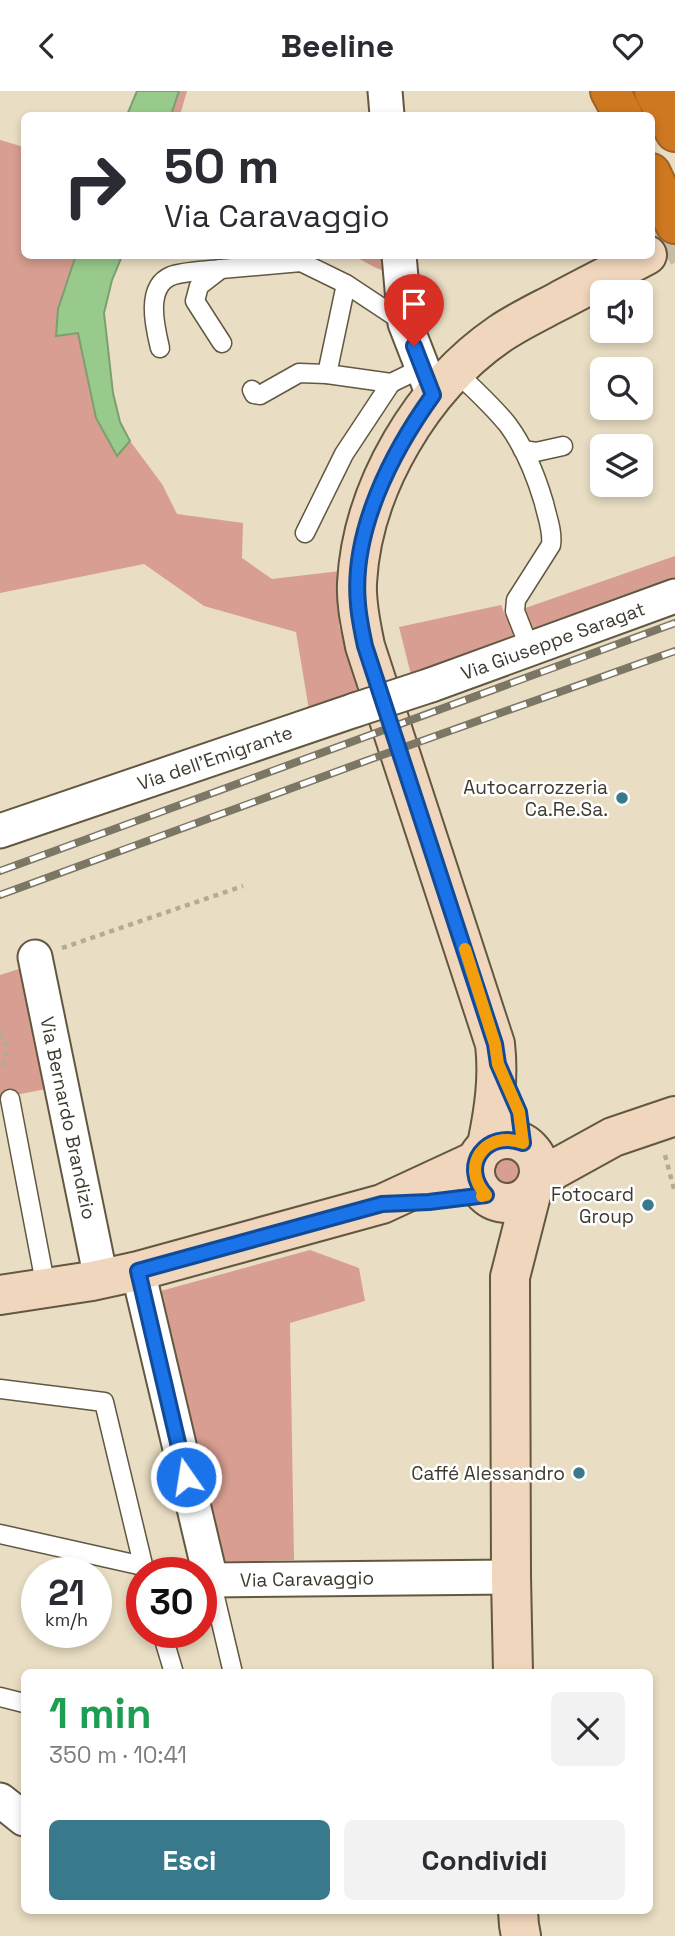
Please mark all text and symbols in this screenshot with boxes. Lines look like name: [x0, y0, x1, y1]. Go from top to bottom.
text: Beeline: [281, 26, 394, 66]
icon: back: [28, 27, 66, 65]
icon: heart: [609, 27, 647, 65]
text: 50 m: [164, 135, 279, 197]
icon: right: [49, 140, 140, 231]
text: Via Caravaggio: [164, 196, 390, 236]
pin: [384, 274, 444, 346]
map controls: [590, 280, 653, 497]
button: sound: [590, 280, 653, 343]
icon: arrive: [395, 285, 433, 323]
button: search: [590, 357, 653, 420]
button: layers: [590, 434, 653, 497]
street label: Via Giuseppe Saragat: [457, 596, 649, 686]
street label: Via dell'Emigrante: [134, 720, 296, 796]
place label: Autocarrozzeria Ca.Re.Sa.: [463, 775, 608, 822]
marker: Autocarrozzeria Ca.Re.Sa.: [614, 790, 630, 806]
street label: Via Bernardo Brandizio: [34, 1014, 102, 1222]
place label: Fotocard Group: [551, 1182, 634, 1229]
marker: Fotocard Group: [640, 1197, 656, 1213]
position arrow: [149, 1440, 223, 1514]
place label: Caffé Alessandro: [411, 1461, 565, 1486]
marker: Caffé Alessandro: [571, 1465, 587, 1481]
speed limit sign: 30: [126, 1557, 217, 1648]
street label: Via Caravaggio: [240, 1565, 374, 1593]
text: 21: [48, 1571, 85, 1615]
text: km/h: [45, 1608, 88, 1631]
text: 1 min: [49, 1687, 152, 1740]
button: close: [551, 1692, 625, 1766]
text: 350 m · 10:41: [49, 1740, 187, 1770]
button: Esci: [49, 1820, 330, 1900]
button: Condividi: [344, 1820, 625, 1900]

